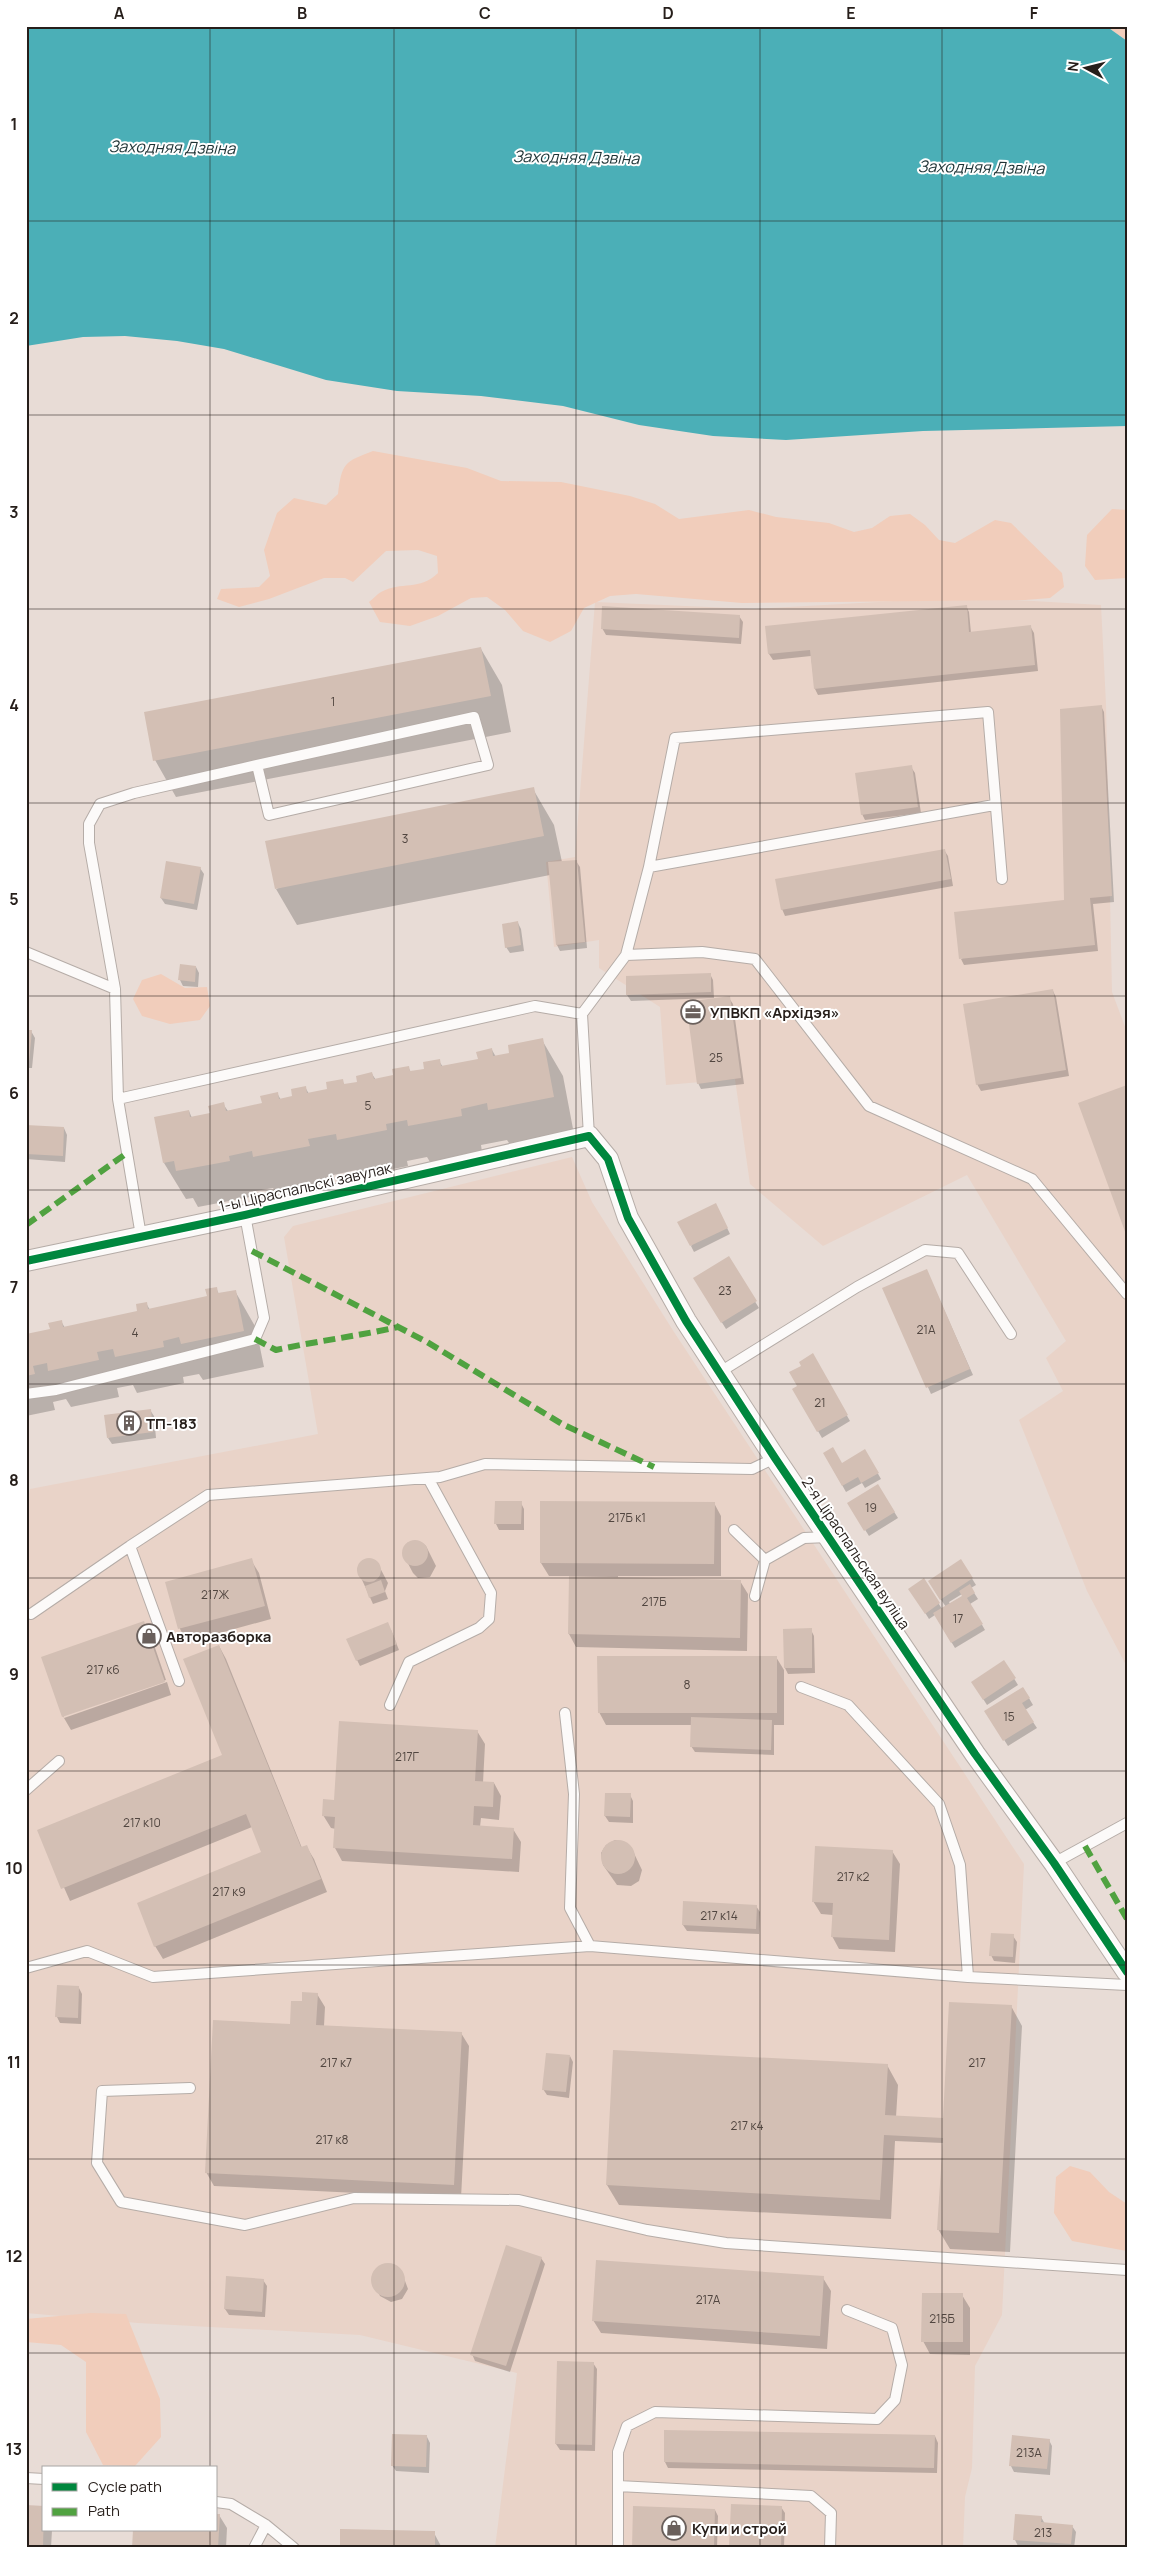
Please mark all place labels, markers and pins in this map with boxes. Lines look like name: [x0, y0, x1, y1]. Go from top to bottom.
office icon: УПВКП «Архідэя»: [680, 999, 706, 1025]
place label: УПВКП «Архідэя»: [710, 1002, 839, 1023]
building icon: ТП-183: [116, 1410, 142, 1436]
place label: ТП-183: [146, 1413, 197, 1434]
shop icon: Авторазборка: [136, 1623, 162, 1649]
place label: Авторазборка: [166, 1626, 271, 1647]
shop icon: Купи и строй: [661, 2515, 687, 2541]
place label: Купи и строй: [692, 2518, 787, 2539]

